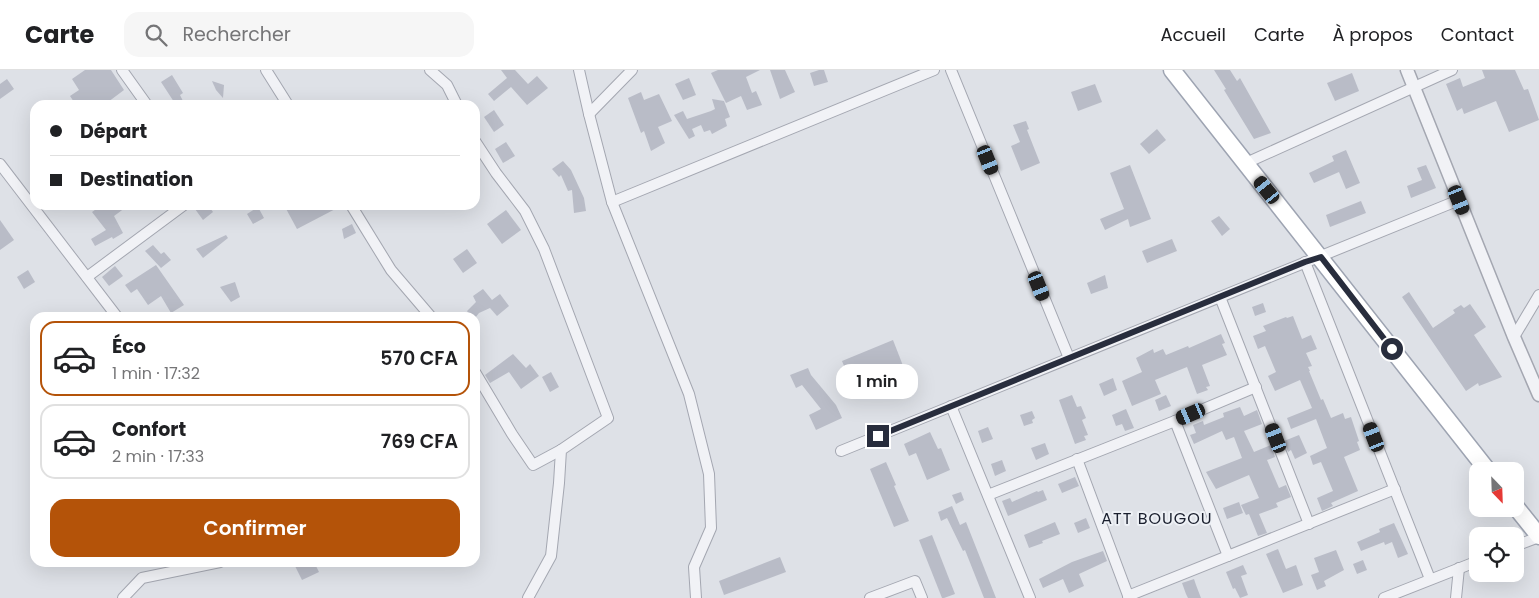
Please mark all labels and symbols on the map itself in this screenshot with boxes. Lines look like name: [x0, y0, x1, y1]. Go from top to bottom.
car: [975, 143, 1000, 177]
car: [1251, 174, 1282, 206]
car: [1446, 183, 1471, 217]
car: [1026, 269, 1051, 303]
route start: [1381, 338, 1403, 360]
callout: 1 min: [837, 364, 919, 398]
car: [1174, 401, 1207, 427]
car: [1361, 420, 1386, 454]
car: [1263, 421, 1288, 455]
route end: [867, 425, 889, 447]
north arrow: [1469, 462, 1524, 518]
district label: ATT BOUGOU: [1101, 507, 1213, 530]

